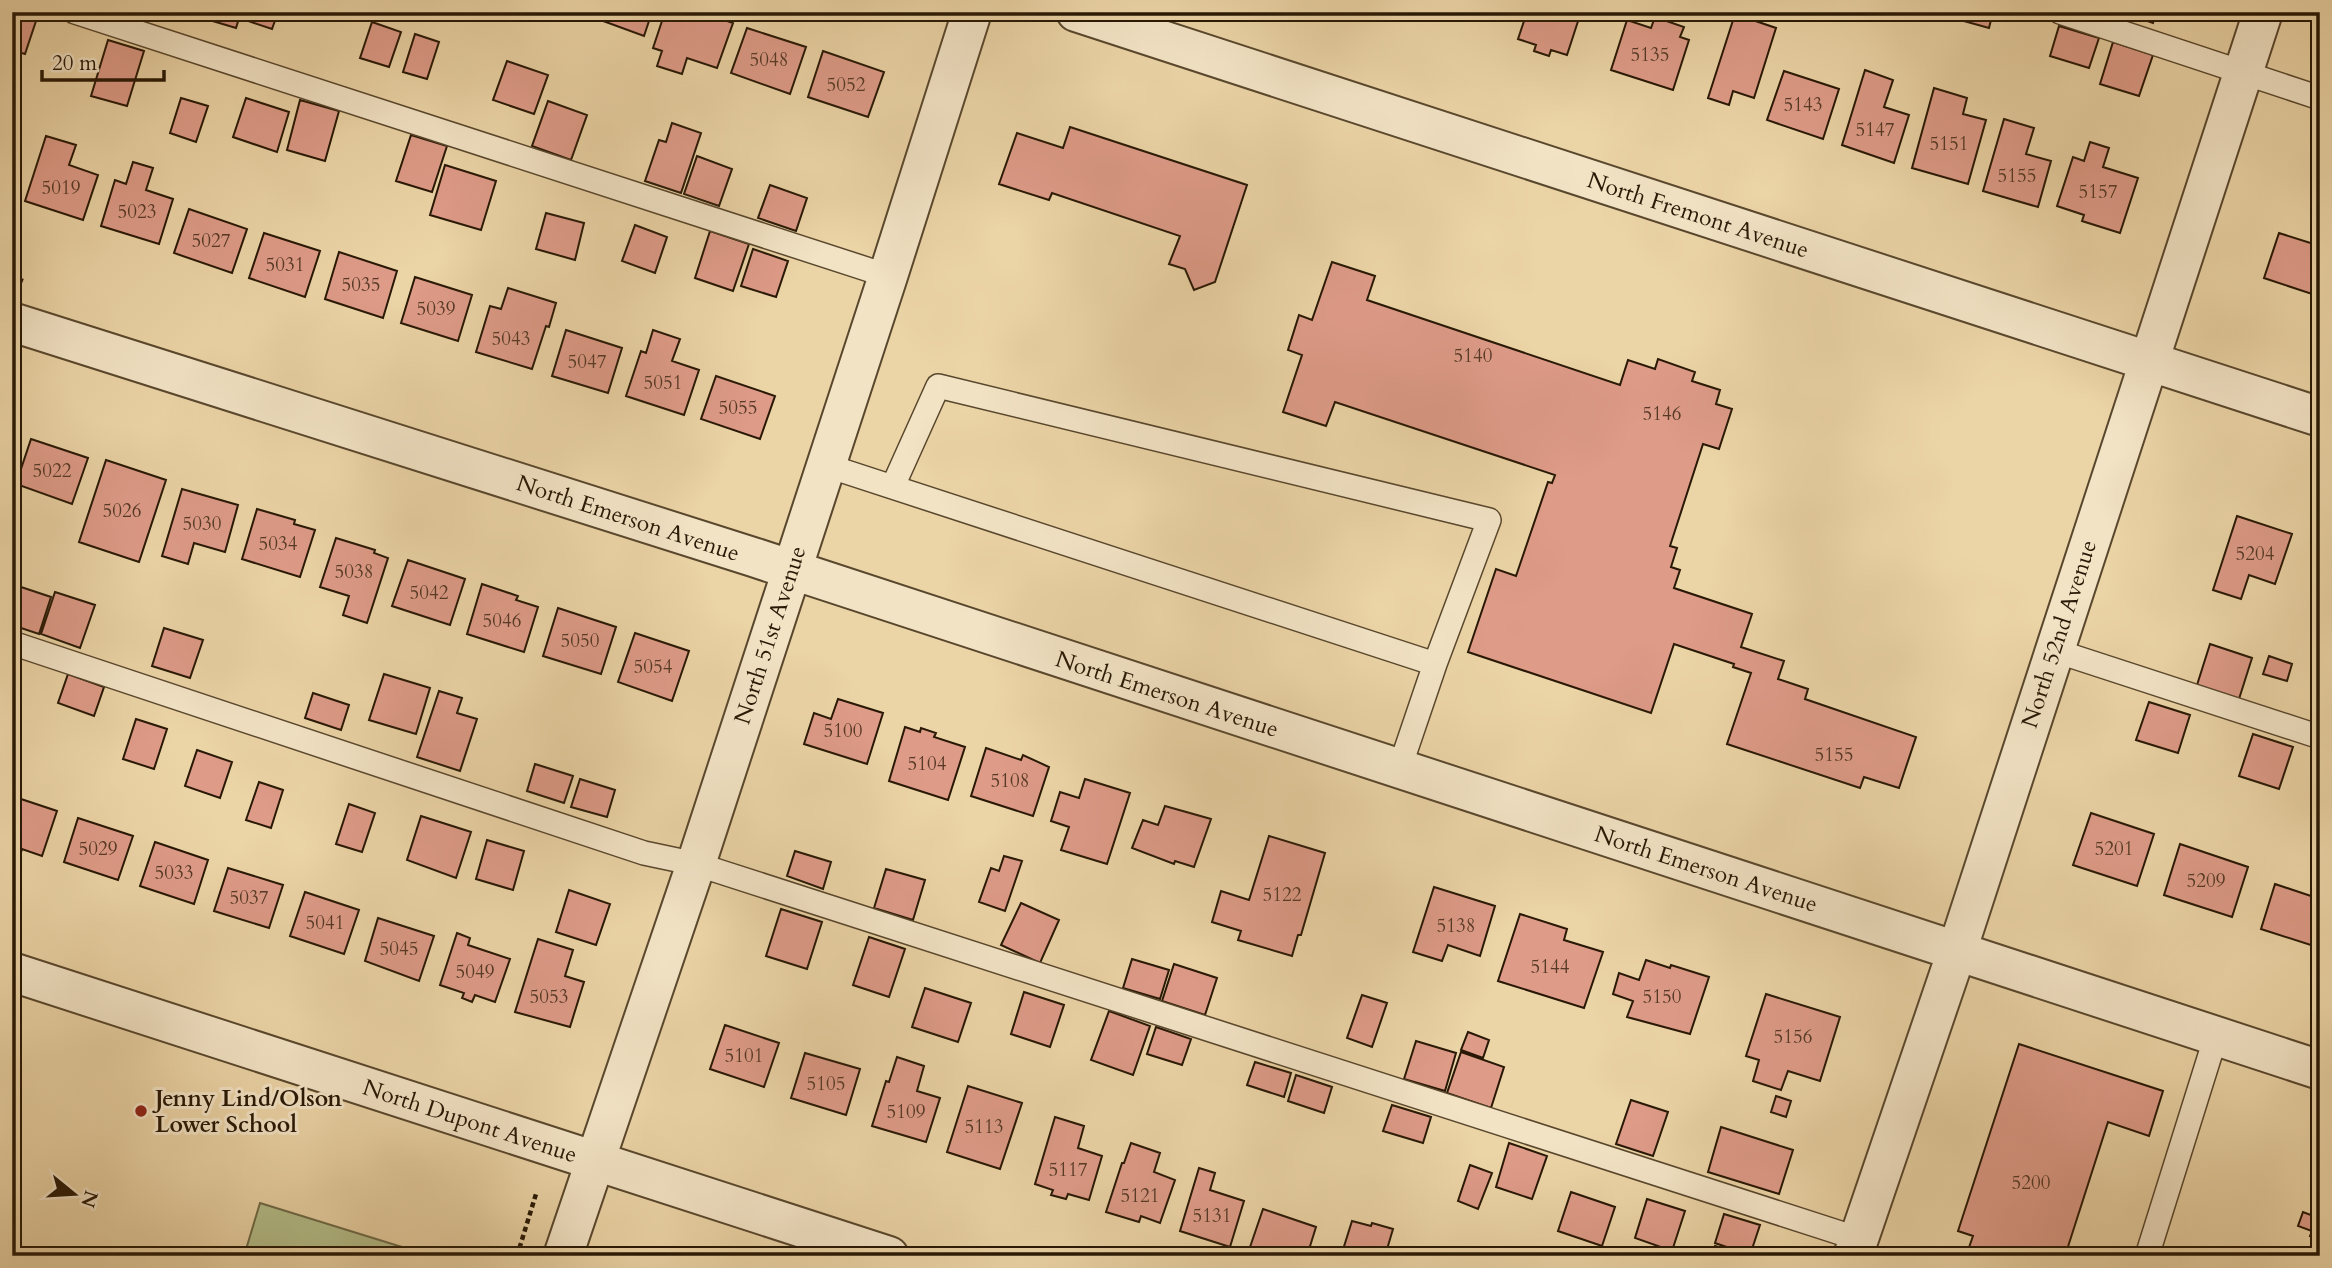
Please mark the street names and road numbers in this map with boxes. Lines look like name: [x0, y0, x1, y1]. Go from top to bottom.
street label: North Fremont Avenue: [1583, 164, 1813, 266]
street label: North Emerson Avenue: [512, 467, 744, 569]
street label: North 52nd Avenue: [2014, 536, 2104, 732]
street label: North 51st Avenue: [727, 542, 813, 728]
street label: North Emerson Avenue: [1051, 643, 1283, 745]
street label: North Emerson Avenue: [1590, 818, 1822, 920]
street label: North Dupont Avenue: [359, 1072, 581, 1170]

